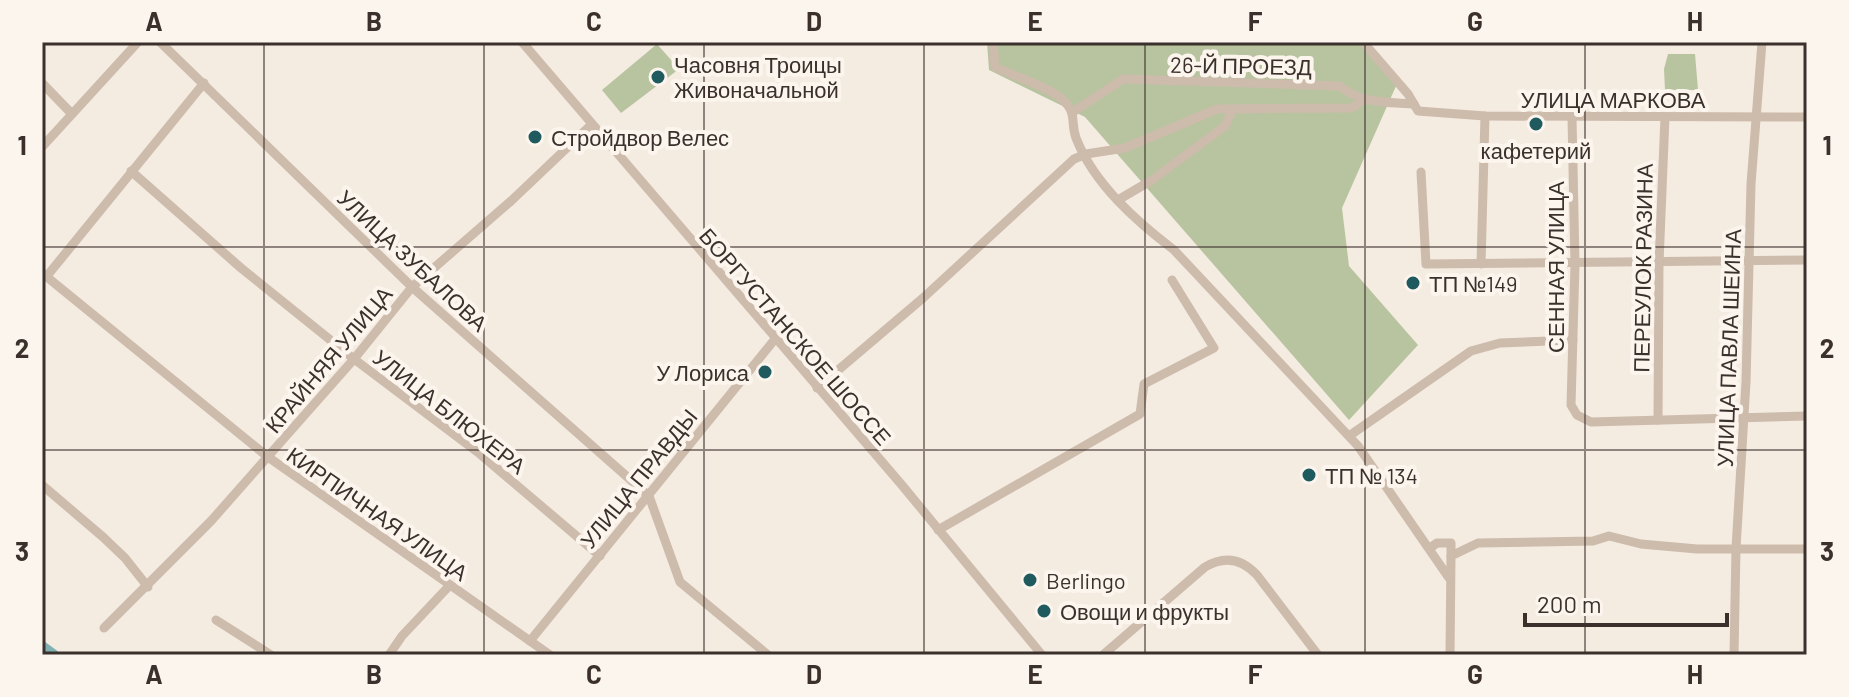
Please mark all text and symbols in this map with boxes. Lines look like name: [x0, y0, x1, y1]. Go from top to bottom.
text: A: [145, 5, 163, 36]
text: B: [366, 5, 382, 36]
text: C: [586, 5, 602, 36]
text: D: [806, 5, 822, 36]
text: E: [1027, 5, 1043, 36]
text: F: [1248, 5, 1263, 36]
text: G: [1467, 5, 1483, 36]
text: H: [1687, 5, 1703, 36]
place label: Часовня Троицы Живоначальной: [674, 51, 842, 102]
street label: 26-Й ПРОЕЗД: [1170, 51, 1312, 80]
marker: Часовня Троицы Живоначальной: [649, 68, 667, 86]
street label: УЛИЦА МАРКОВА: [1521, 86, 1706, 113]
marker: кафетерий: [1527, 115, 1545, 133]
place label: Стройдвор Велес: [551, 124, 729, 151]
marker: Стройдвор Велес: [526, 128, 544, 146]
text: 1: [17, 129, 27, 160]
text: 1: [1822, 129, 1832, 160]
place label: кафетерий: [1481, 137, 1591, 164]
street label: ПЕРЕУЛОК РАЗИНА: [1627, 163, 1657, 373]
street label: СЕННАЯ УЛИЦА: [1542, 181, 1569, 353]
street label: УЛИЦА ЗУБАЛОВА: [332, 184, 493, 337]
street label: БОРГУСТАНСКОЕ ШОССЕ: [695, 222, 897, 450]
street label: УЛИЦА ПАВЛА ШЕИНА: [1711, 228, 1746, 468]
place label: ТП №149: [1429, 270, 1518, 296]
marker: ТП №149: [1404, 274, 1422, 292]
street label: КРАЙНЯЯ УЛИЦА: [259, 280, 398, 438]
text: 2: [15, 332, 29, 363]
text: 2: [1820, 332, 1834, 363]
street label: УЛИЦА БЛЮХЕРА: [368, 343, 532, 480]
place label: У Лориса: [656, 359, 750, 386]
marker: У Лориса: [756, 363, 774, 381]
street label: УЛИЦА ПРАВДЫ: [574, 403, 703, 553]
street label: КИРПИЧНАЯ УЛИЦА: [282, 441, 474, 586]
place label: ТП № 134: [1325, 462, 1418, 488]
marker: ТП № 134: [1300, 466, 1318, 484]
text: 3: [15, 535, 29, 566]
text: 3: [1820, 535, 1834, 566]
place label: Berlingo: [1046, 567, 1126, 593]
marker: Berlingo: [1021, 571, 1039, 589]
scale bar: [1525, 577, 1727, 627]
text: 200 m: [1537, 589, 1602, 618]
place label: Овощи и фрукты: [1060, 598, 1229, 625]
marker: Овощи и фрукты: [1035, 602, 1053, 620]
text: A: [145, 658, 163, 689]
text: B: [366, 658, 382, 689]
text: C: [586, 658, 602, 689]
text: D: [806, 658, 822, 689]
text: E: [1027, 658, 1043, 689]
text: F: [1248, 658, 1263, 689]
text: G: [1467, 658, 1483, 689]
text: H: [1687, 658, 1703, 689]

